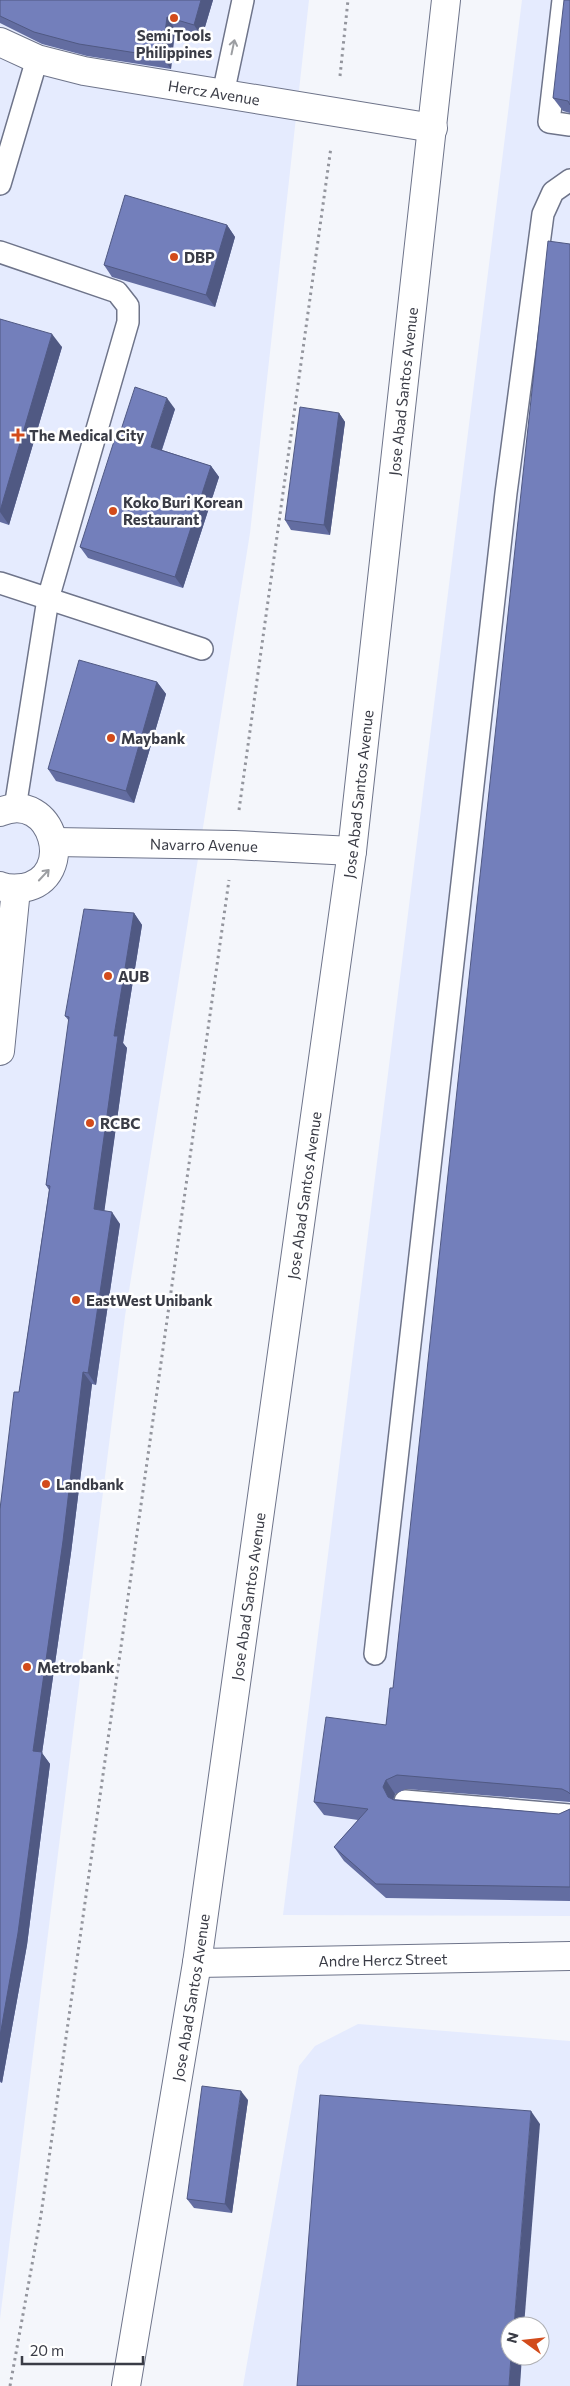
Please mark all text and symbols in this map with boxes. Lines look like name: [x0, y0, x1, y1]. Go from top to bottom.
marker: Semi Tools Philippines: [168, 12, 180, 24]
place label: Semi Tools Philippines: [136, 26, 212, 61]
one-way arrow: [229, 39, 238, 55]
street label: Hercz Avenue: [167, 76, 261, 109]
place label: DBP: [184, 248, 215, 266]
marker: DBP: [168, 251, 180, 263]
street label: Jose Abad Santos Avenue: [385, 306, 421, 477]
place label: The Medical City: [29, 426, 145, 444]
marker: The Medical City: [11, 428, 25, 442]
place label: Koko Buri Korean Restaurant: [123, 493, 243, 528]
marker: Koko Buri Korean Restaurant: [107, 505, 119, 517]
street label: Jose Abad Santos Avenue: [339, 709, 377, 879]
place label: Maybank: [121, 729, 186, 747]
marker: Maybank: [105, 732, 117, 744]
street label: Navarro Avenue: [150, 835, 259, 855]
one-way arrow: [38, 868, 50, 881]
place label: AUB: [118, 967, 149, 985]
marker: AUB: [102, 970, 114, 982]
street label: Jose Abad Santos Avenue: [283, 1110, 325, 1280]
place label: RCBC: [100, 1114, 140, 1132]
marker: RCBC: [84, 1117, 96, 1129]
place label: EastWest Unibank: [86, 1291, 213, 1309]
marker: EastWest Unibank: [70, 1294, 82, 1306]
place label: Landbank: [56, 1475, 125, 1493]
marker: Landbank: [40, 1478, 52, 1490]
street label: Jose Abad Santos Avenue: [227, 1511, 269, 1682]
place label: Metrobank: [37, 1658, 115, 1676]
marker: Metrobank: [21, 1661, 33, 1673]
street label: Jose Abad Santos Avenue: [168, 1912, 213, 2082]
street label: Andre Hercz Street: [318, 1949, 448, 1970]
north arrow: [500, 2316, 550, 2366]
text: N: [502, 2330, 522, 2345]
scale bar: [22, 2334, 144, 2366]
text: 20 m: [30, 2341, 64, 2359]

